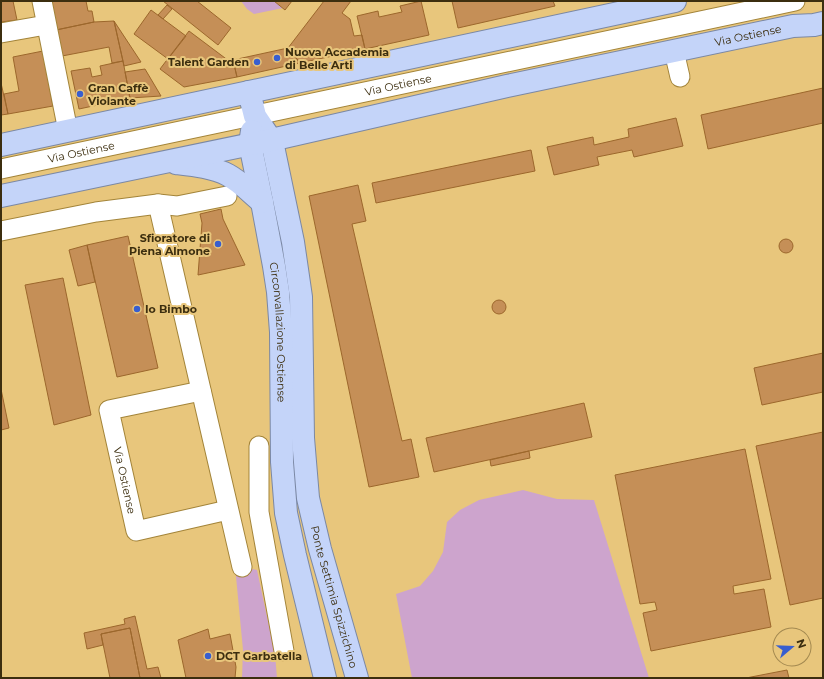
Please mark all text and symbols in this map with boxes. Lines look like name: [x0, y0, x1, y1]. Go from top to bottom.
street label: Via Ostiense: [713, 22, 783, 49]
place label: Nuova Accademia di Belle Arti: [285, 45, 389, 72]
marker: Nuova Accademia di Belle Arti: [272, 53, 282, 63]
place label: Talent Garden: [168, 55, 249, 69]
marker: Talent Garden: [252, 57, 262, 67]
street label: Via Ostiense: [363, 71, 433, 99]
place label: Gran Caffè Violante: [87, 81, 149, 108]
marker: Gran Caffè Violante: [75, 89, 85, 99]
street label: Via Ostiense: [47, 138, 116, 166]
place label: Sfioratore di Piena Almone: [129, 231, 210, 258]
marker: Sfioratore di Piena Almone: [213, 239, 223, 249]
street label: Circonvallazione Ostiense: [266, 261, 289, 403]
place label: Io Bimbo: [145, 302, 197, 316]
marker: Io Bimbo: [132, 304, 142, 314]
street label: Via Ostiense: [110, 446, 139, 515]
street label: Ponte Settimia Spizzichino: [308, 524, 361, 670]
north arrow: [772, 627, 812, 667]
text: N: [793, 637, 810, 650]
place label: DCT Garbatella: [216, 649, 302, 663]
marker: DCT Garbatella: [203, 651, 213, 661]

